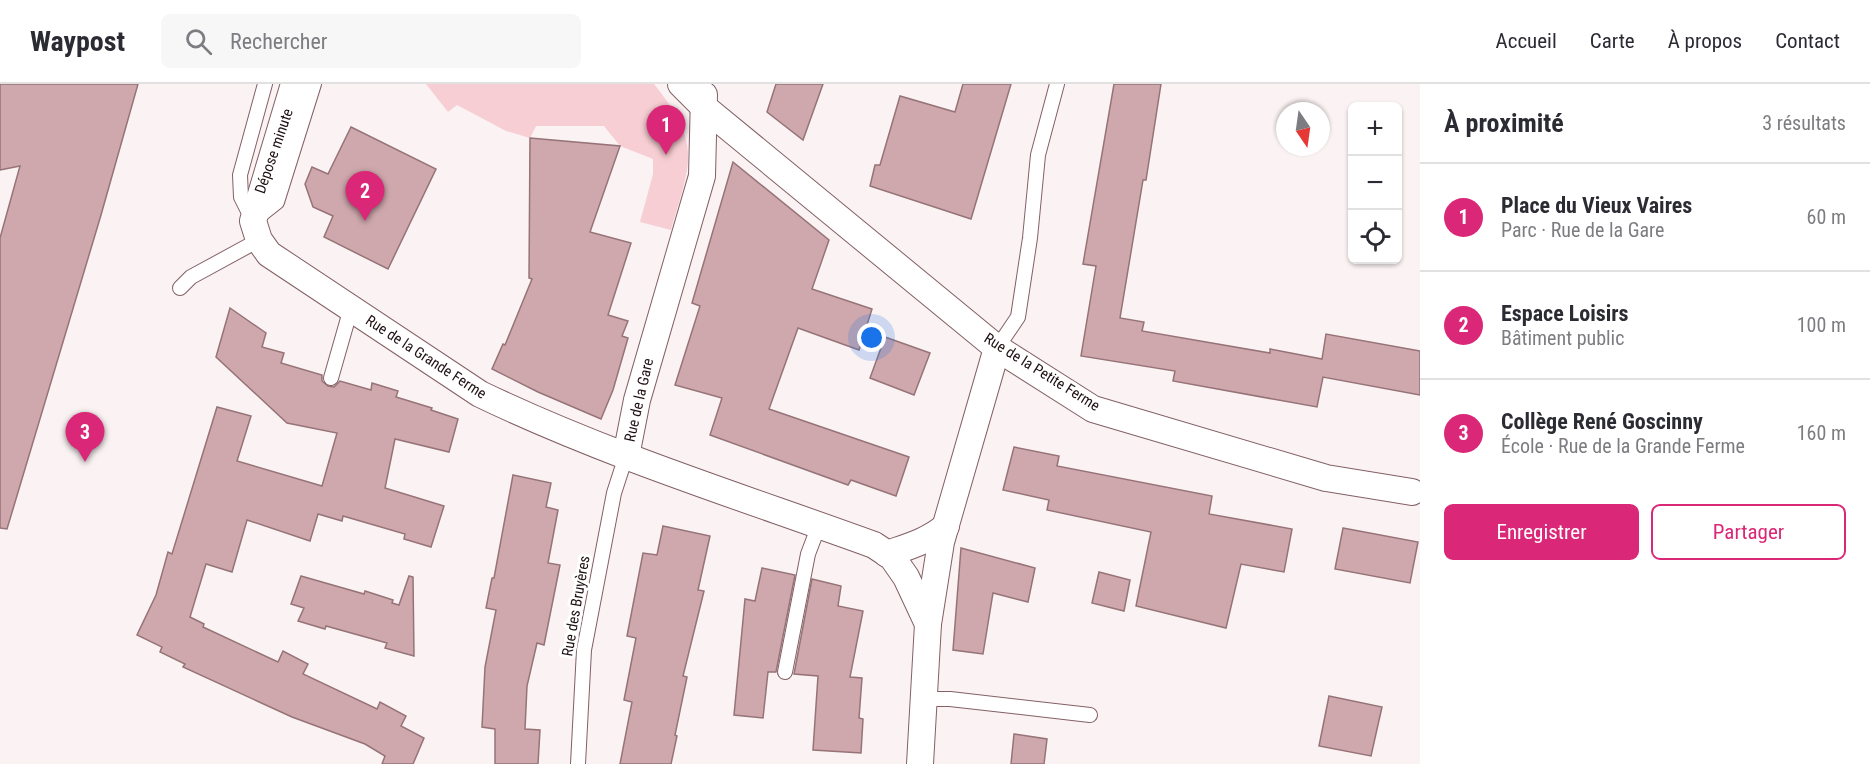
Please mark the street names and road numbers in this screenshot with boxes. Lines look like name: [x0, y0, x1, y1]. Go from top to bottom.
street label: Dépose minute: [251, 106, 297, 196]
street label: Rue de la Grande Ferme: [362, 311, 490, 403]
street label: Rue de la Petite Ferme: [981, 329, 1103, 415]
street label: Rue de la Gare: [621, 356, 657, 444]
street label: Rue des Bruyères: [558, 554, 594, 658]

